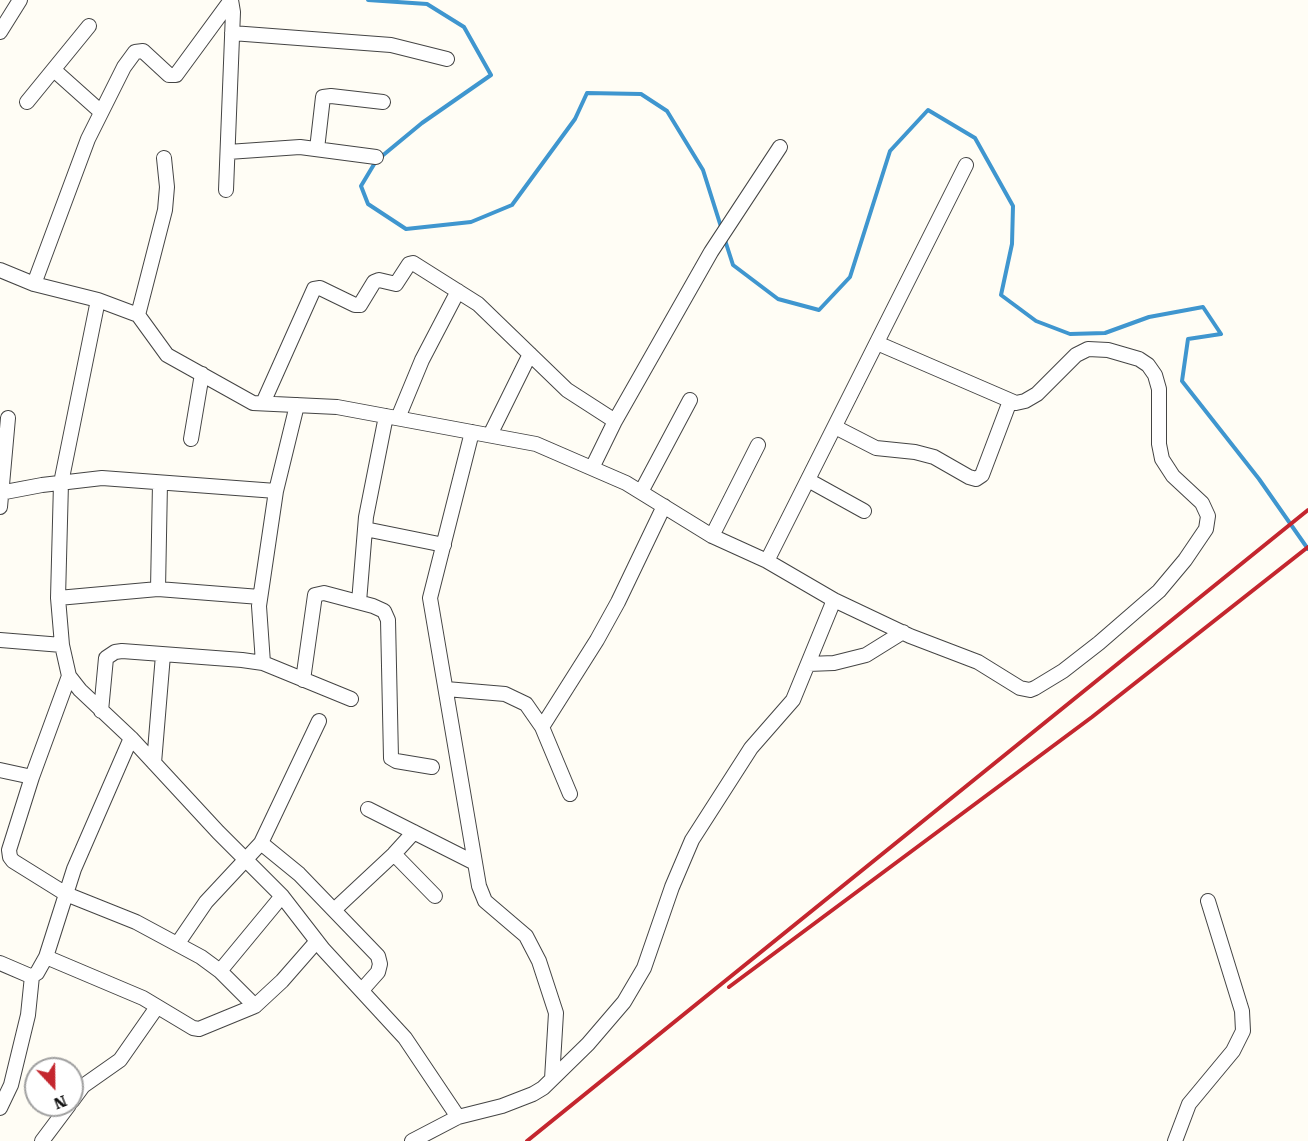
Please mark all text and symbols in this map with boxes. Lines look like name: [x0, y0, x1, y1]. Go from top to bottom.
north arrow: [24, 1057, 84, 1117]
text: N: [51, 1091, 69, 1113]

